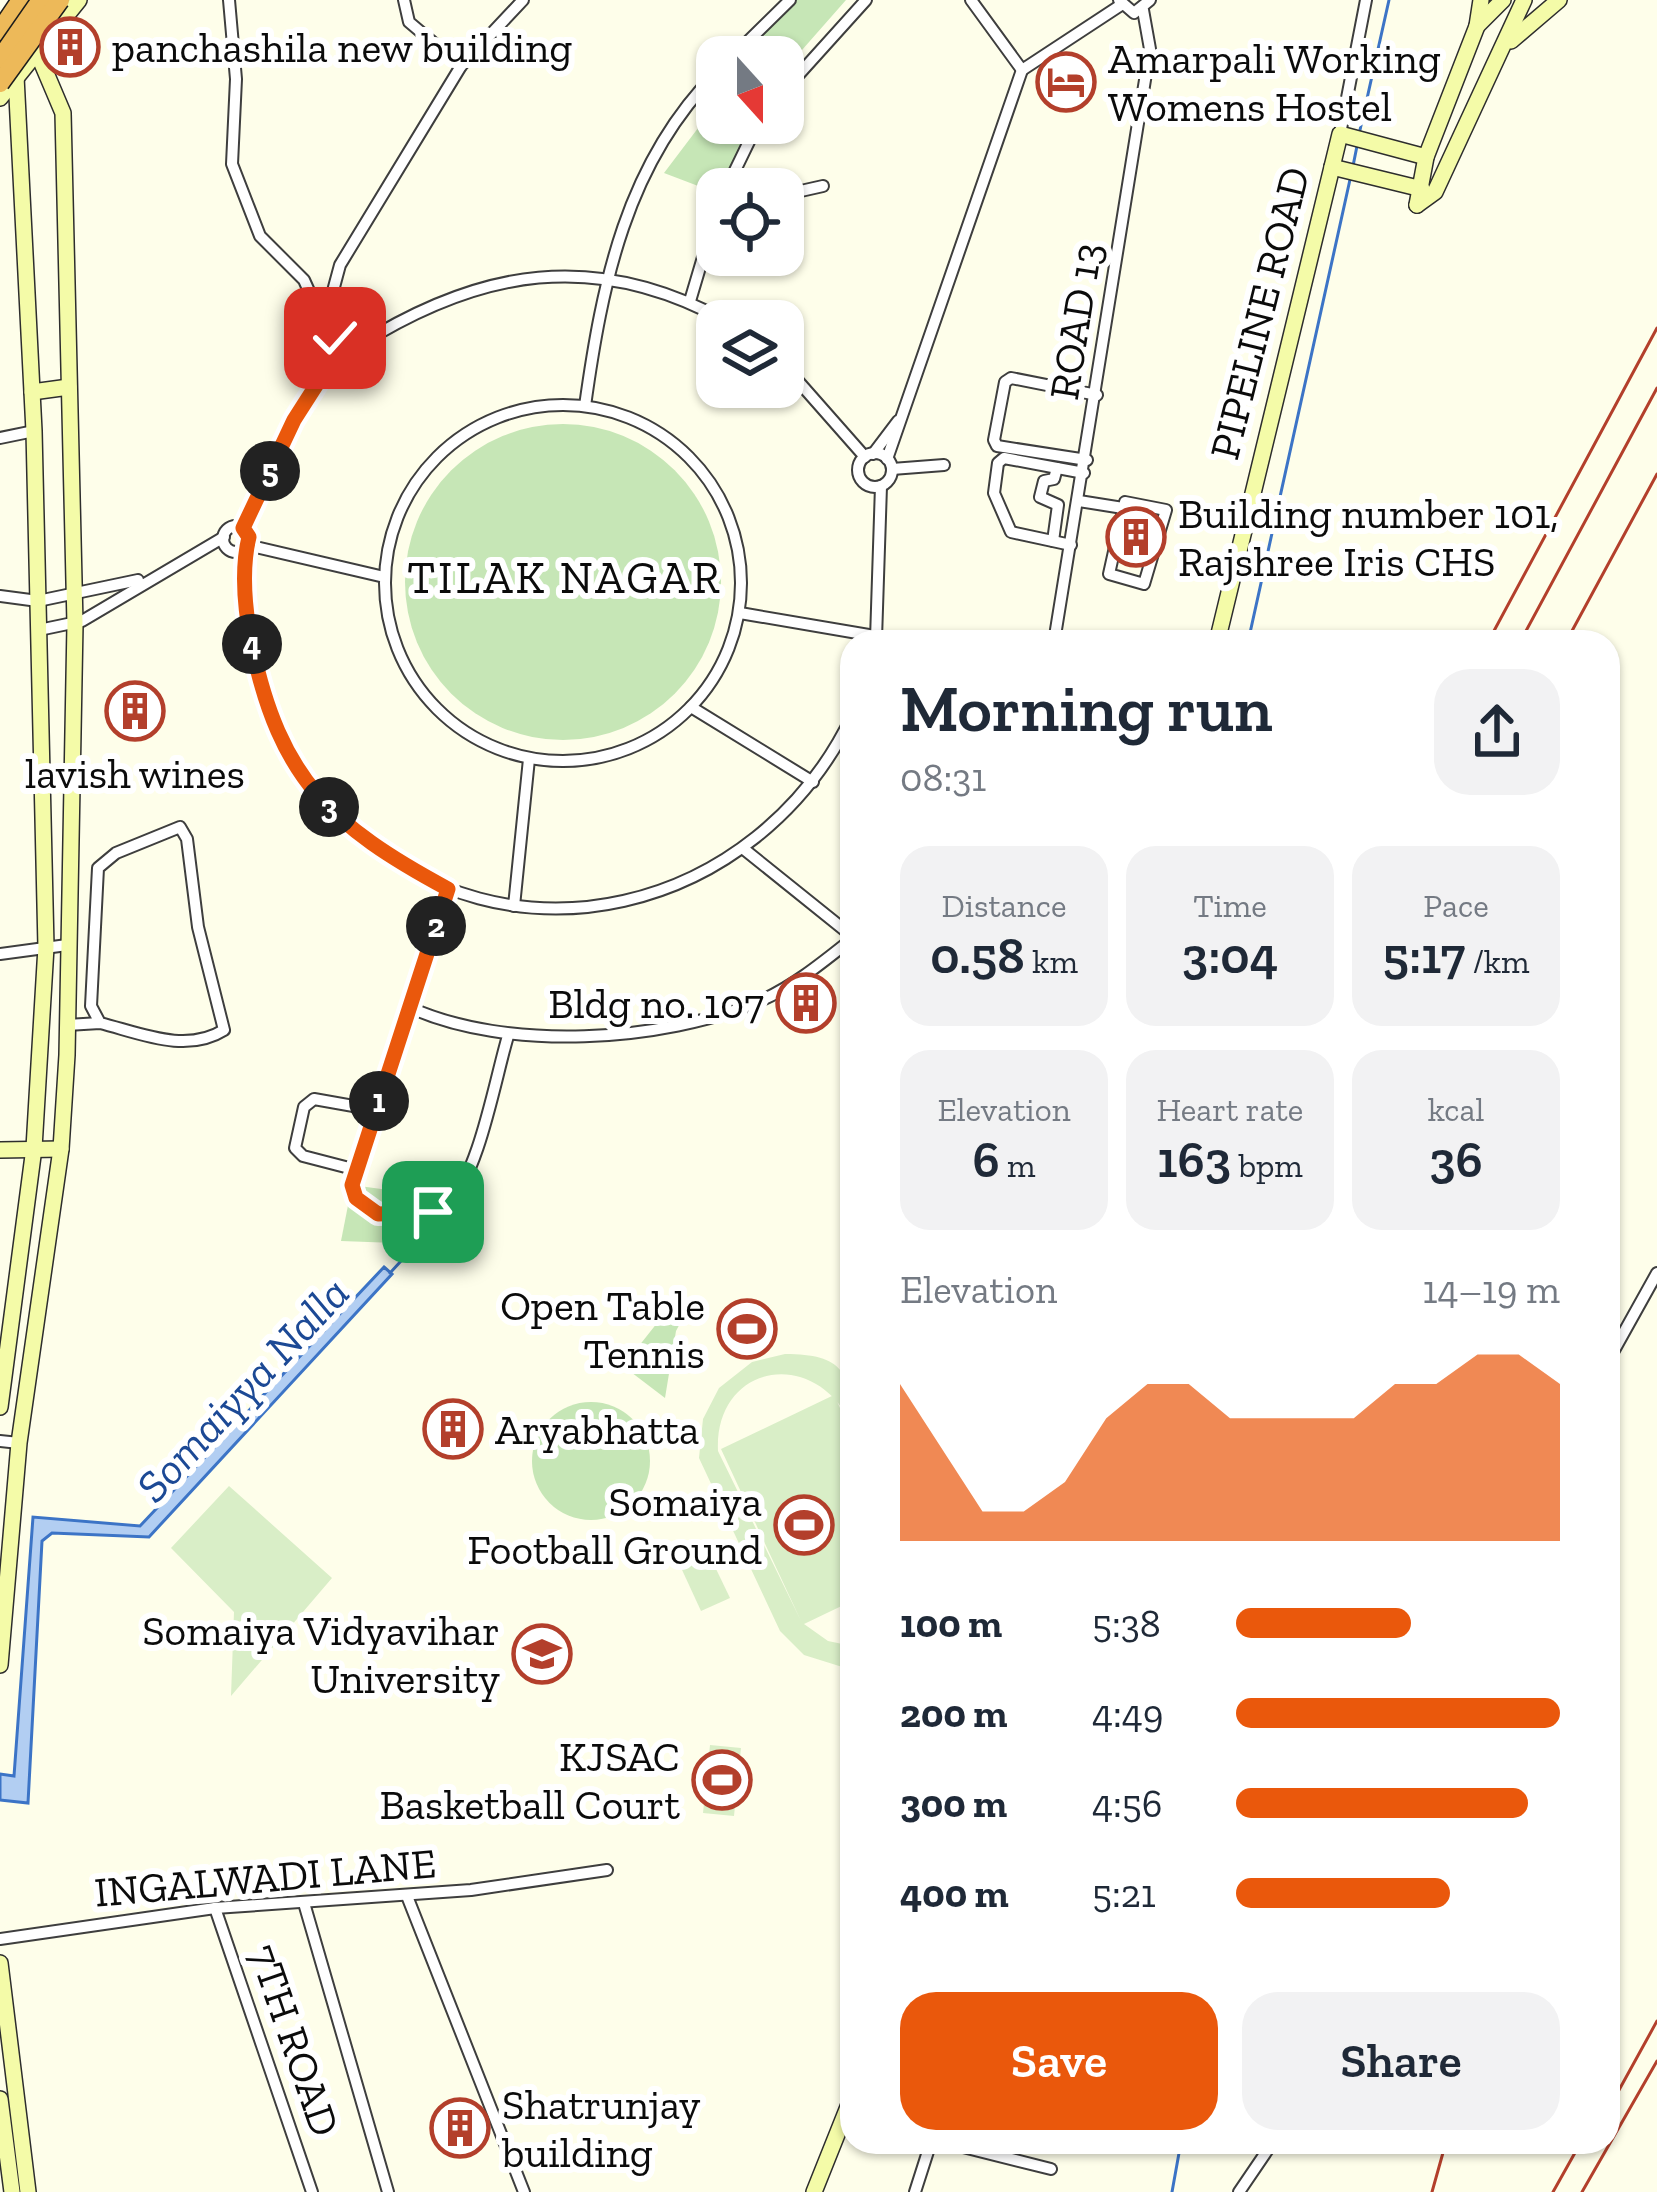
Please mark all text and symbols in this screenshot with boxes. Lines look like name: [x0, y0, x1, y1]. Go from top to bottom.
building icon: panchashila new building: [39, 16, 101, 78]
place label: panchashila new building: [112, 22, 572, 73]
place label: Amarpali Working Womens Hostel: [1108, 33, 1441, 132]
north arrow: [696, 36, 804, 144]
map controls: [696, 36, 804, 408]
hotel icon: Amarpali Working Womens Hostel: [1035, 51, 1097, 113]
street label: PIPELINE ROAD: [1199, 162, 1320, 464]
button: locate: [696, 168, 804, 276]
street label: ROAD 13: [1038, 239, 1113, 403]
pin: [284, 287, 386, 389]
button: layers: [696, 300, 804, 408]
icon: check: [302, 305, 368, 371]
pin: 5: [240, 441, 300, 501]
text: 5: [261, 451, 279, 490]
place label: Building number 101, Rajshree Iris CHS: [1178, 488, 1559, 587]
building icon: Building number 101, Rajshree Iris CHS: [1105, 506, 1167, 568]
district label: TILAK NAGAR: [407, 551, 723, 605]
pin: 4: [222, 614, 282, 674]
text: 4: [243, 624, 261, 663]
text: Morning run: [900, 669, 1273, 748]
button: share: [1434, 669, 1560, 795]
building icon: lavish wines: [104, 680, 166, 742]
place label: lavish wines: [25, 748, 245, 799]
text: 08:31: [900, 754, 986, 801]
pin: 3: [299, 777, 359, 837]
text: 3: [320, 787, 338, 826]
text: Distance: [942, 886, 1066, 925]
text: Time: [1193, 886, 1267, 925]
text: Pace: [1423, 886, 1489, 925]
pin: 2: [406, 896, 466, 956]
text: 2: [427, 906, 445, 945]
text: 0.58: [930, 925, 1025, 986]
text: 3:04: [1182, 925, 1278, 986]
text: 5:17: [1383, 925, 1465, 986]
text: km: [1025, 942, 1078, 981]
text: /km: [1465, 942, 1530, 981]
building icon: Bldg no. 107: [775, 972, 837, 1034]
place label: Bldg no. 107: [548, 978, 764, 1029]
pin: 1: [349, 1071, 409, 1131]
text: 1: [372, 1081, 386, 1120]
text: Elevation: [937, 1090, 1071, 1129]
text: Heart rate: [1157, 1090, 1303, 1129]
text: kcal: [1428, 1090, 1484, 1129]
text: 6: [972, 1129, 1000, 1190]
text: 163: [1157, 1129, 1231, 1190]
text: 36: [1429, 1129, 1483, 1190]
text: m: [1000, 1146, 1036, 1185]
text: bpm: [1231, 1146, 1303, 1185]
pin: [382, 1161, 484, 1263]
icon: arrive: [400, 1179, 466, 1245]
water label: Somaiyya Nalla: [125, 1266, 361, 1513]
text: Elevation: [900, 1266, 1057, 1313]
text: 14–19 m: [1423, 1266, 1560, 1313]
place label: Open Table Tennis: [500, 1280, 705, 1379]
sports icon: Open Table Tennis: [716, 1298, 778, 1360]
building icon: Aryabhatta: [422, 1398, 484, 1460]
place label: Aryabhatta: [495, 1404, 699, 1455]
place label: Somaiya Football Ground: [467, 1476, 762, 1575]
sports icon: Somaiya Football Ground: [773, 1494, 835, 1556]
text: 100 m: [900, 1600, 1002, 1647]
text: 5:38: [1092, 1600, 1161, 1647]
place label: Somaiya Vidyavihar University: [142, 1605, 501, 1704]
school or university icon: Somaiya Vidyavihar University: [511, 1623, 573, 1685]
text: 200 m: [900, 1690, 1007, 1737]
text: 4:49: [1092, 1690, 1164, 1737]
place label: KJSAC Basketball Court: [379, 1731, 680, 1830]
sports icon: KJSAC Basketball Court: [691, 1749, 753, 1811]
text: 300 m: [900, 1780, 1007, 1827]
text: 4:56: [1092, 1780, 1162, 1827]
street label: INGALWADI LANE: [92, 1837, 438, 1918]
text: 400 m: [900, 1870, 1009, 1917]
text: 5:21: [1092, 1870, 1156, 1917]
street label: 7TH ROAD: [238, 1938, 351, 2142]
button: Save: [900, 1992, 1218, 2130]
button: Share: [1242, 1992, 1560, 2130]
place label: Shatrunjay building: [501, 2079, 701, 2178]
building icon: Shatrunjay building: [429, 2097, 491, 2159]

